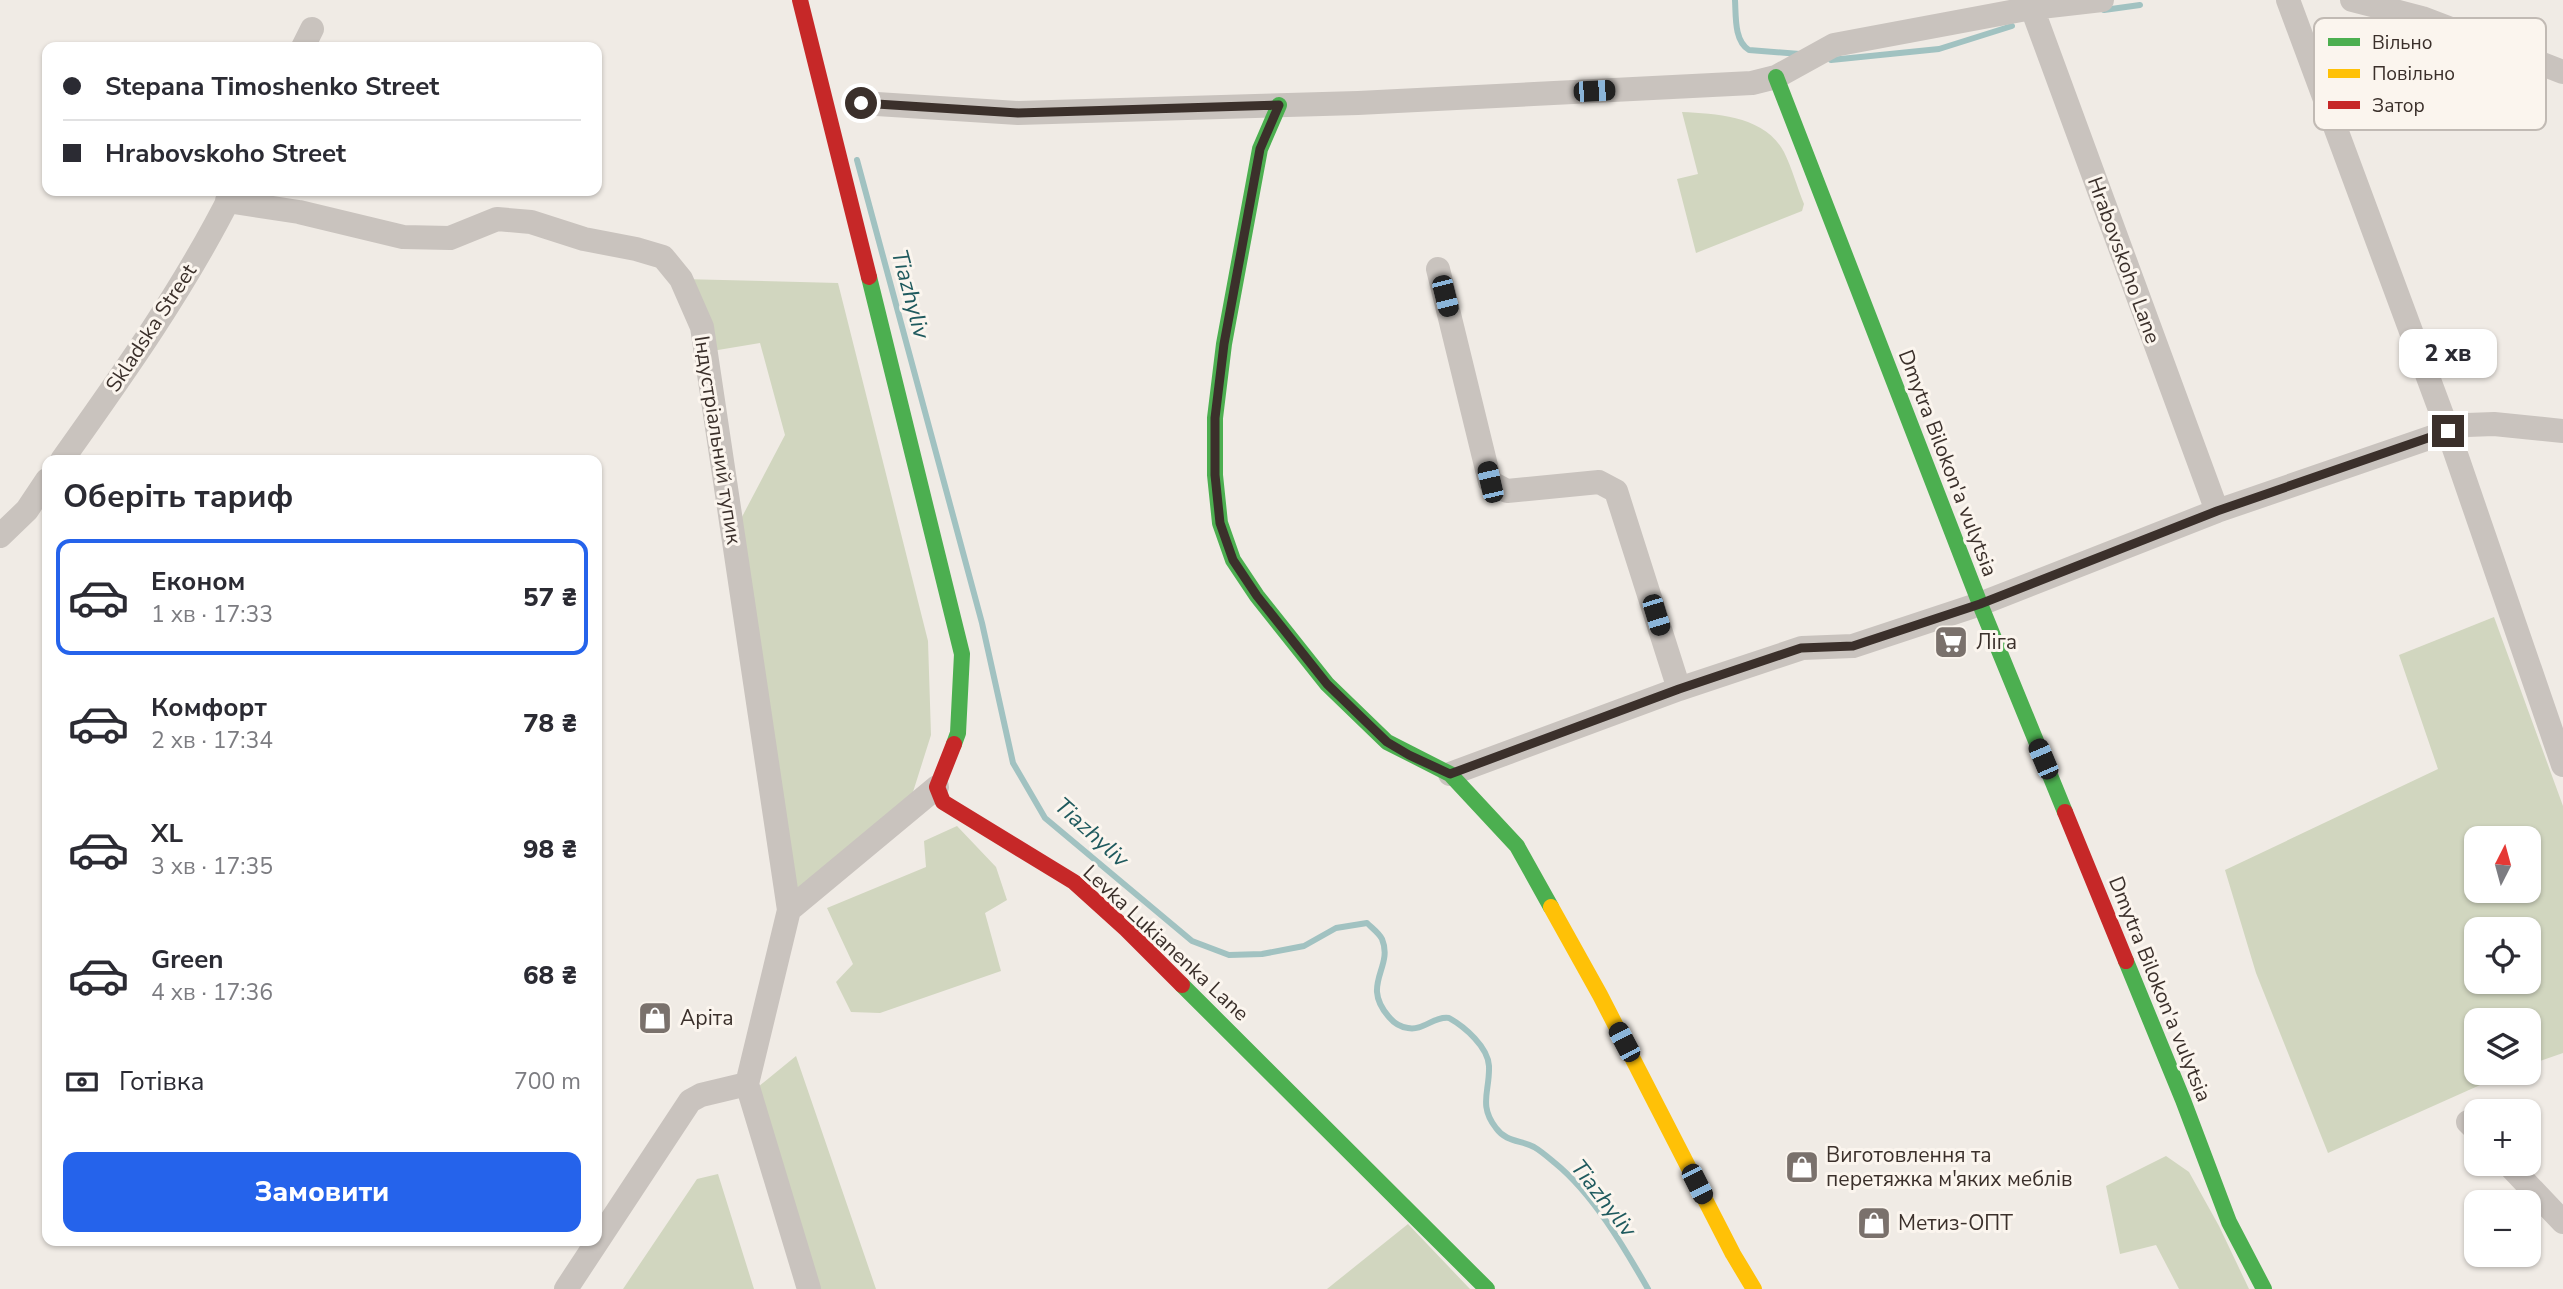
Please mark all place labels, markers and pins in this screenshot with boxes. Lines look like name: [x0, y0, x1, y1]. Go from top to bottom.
supermarket icon: Ліга: [1932, 623, 1970, 661]
place label: Ліга: [1976, 628, 2017, 656]
shop icon: Аріта: [636, 999, 674, 1037]
place label: Аріта: [680, 1004, 734, 1032]
place label: Виготовлення та перетяжка м'яких меблів: [1826, 1141, 2072, 1193]
shop icon: Виготовлення та перетяжка м'яких меблів: [1783, 1148, 1821, 1186]
shop icon: Метиз-ОПТ: [1855, 1204, 1893, 1242]
place label: Метиз-ОПТ: [1898, 1209, 2013, 1237]

